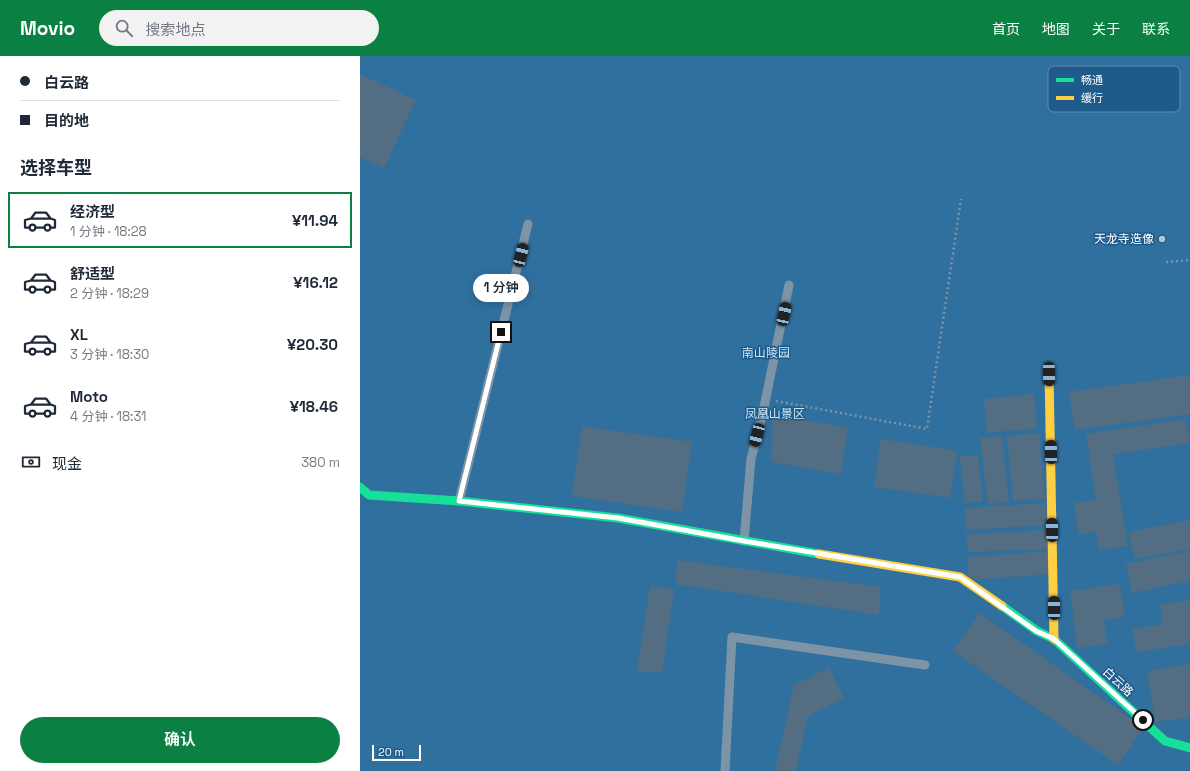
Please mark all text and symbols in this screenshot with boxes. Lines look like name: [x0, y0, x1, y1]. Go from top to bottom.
search box: [99, 10, 379, 46]
text: Movio: [20, 16, 75, 41]
icon: search: [113, 17, 135, 39]
text: 搜索地点: [145, 20, 205, 39]
text: 首页: [992, 20, 1020, 38]
text: 地图: [1042, 20, 1070, 38]
text: 关于: [1092, 20, 1120, 38]
text: 联系: [1142, 20, 1170, 38]
legend: [1048, 66, 1180, 112]
text: 白云路: [44, 73, 89, 92]
text: 畅通: [1081, 73, 1103, 87]
text: 缓行: [1081, 91, 1103, 105]
text: 目的地: [44, 111, 89, 130]
text: 选择车型: [20, 156, 92, 179]
icon: car: [22, 202, 58, 238]
text: 经济型: [70, 202, 115, 221]
text: ¥11.94: [292, 211, 338, 230]
text: 1 分钟 · 18:28: [70, 223, 147, 240]
place label: 天龙寺造像: [1094, 231, 1154, 247]
marker: 天龙寺造像: [1157, 234, 1167, 244]
car: [512, 242, 530, 268]
icon: car: [22, 264, 58, 300]
text: 舒适型: [70, 264, 115, 283]
text: ¥16.12: [293, 273, 338, 292]
callout: 1 分钟: [473, 274, 529, 302]
text: 1 分钟: [483, 279, 519, 296]
text: 2 分钟 · 18:29: [70, 285, 149, 302]
car: [776, 301, 792, 327]
route end: [492, 323, 510, 341]
text: XL: [70, 325, 88, 344]
icon: car: [22, 326, 58, 362]
text: ¥20.30: [287, 335, 338, 354]
park label: 南山陵园: [742, 345, 790, 361]
text: 3 分钟 · 18:30: [70, 346, 149, 363]
car: [1043, 362, 1055, 386]
text: Moto: [70, 387, 108, 406]
icon: car: [22, 388, 58, 424]
text: ¥18.46: [290, 397, 338, 416]
park label: 凤凰山景区: [745, 406, 805, 422]
text: 4 分钟 · 18:31: [70, 408, 147, 425]
car: [748, 422, 766, 448]
car: [1045, 440, 1057, 464]
icon: cash: [20, 451, 42, 473]
text: 现金: [52, 454, 82, 473]
text: 380 m: [301, 454, 340, 471]
car: [1046, 518, 1058, 542]
car: [1048, 596, 1060, 620]
street label: 白云路: [1099, 664, 1137, 700]
route start: [1134, 711, 1152, 729]
button: 确认: [20, 717, 340, 763]
scale bar: [372, 743, 421, 762]
text: 20 m: [378, 745, 404, 759]

